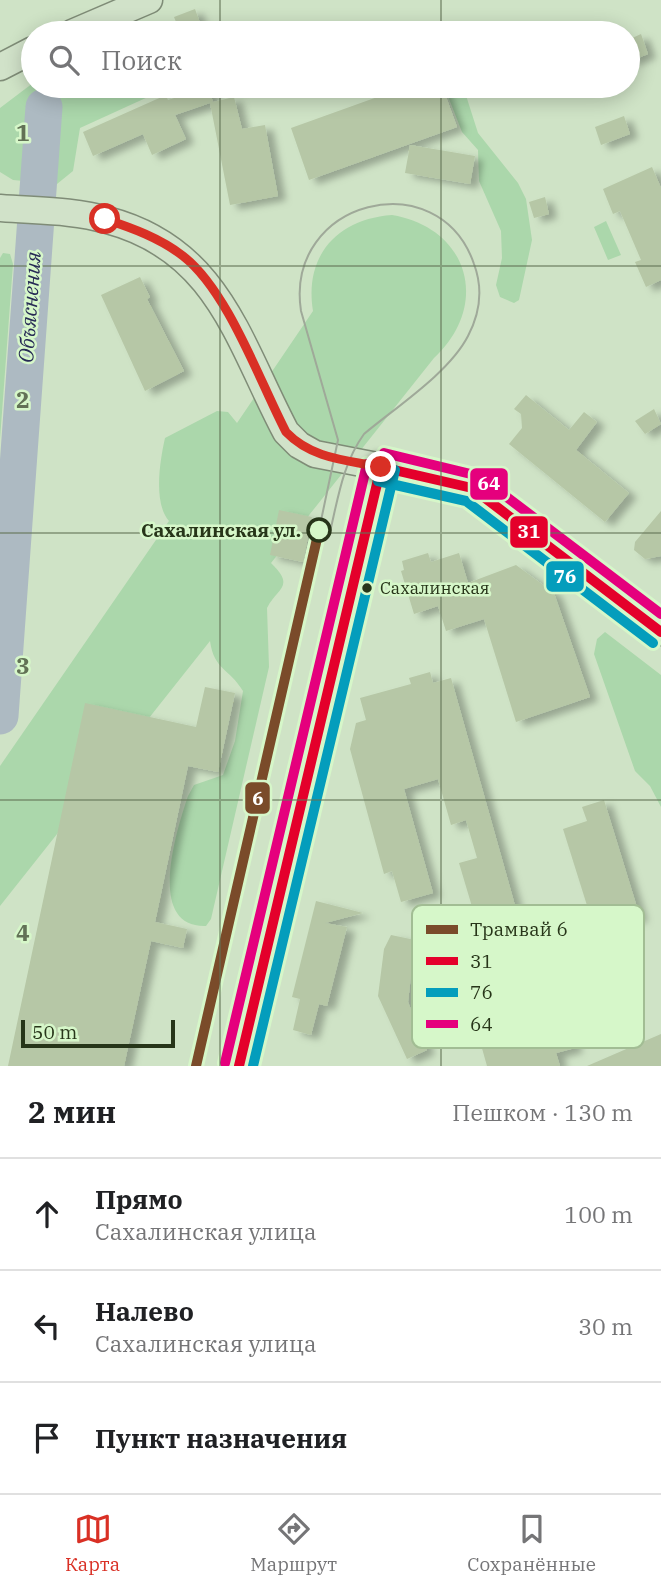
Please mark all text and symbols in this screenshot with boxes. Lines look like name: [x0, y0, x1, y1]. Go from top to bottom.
search box: [21, 21, 640, 98]
icon: search: [45, 41, 83, 79]
text: Поиск: [101, 43, 182, 77]
text: 1: [16, 117, 30, 147]
route start: [89, 203, 120, 234]
water label: Объяснения: [11, 250, 47, 364]
text: 2: [16, 384, 30, 414]
route end: [365, 451, 396, 482]
line badge: 64: [469, 467, 509, 501]
text: 64: [478, 471, 500, 495]
line badge: 31: [509, 515, 549, 549]
place label: Сахалинская ул.: [141, 518, 301, 542]
marker: Сахалинская ул.: [307, 518, 331, 542]
text: 31: [518, 519, 540, 543]
line badge: 76: [545, 560, 585, 593]
text: 76: [554, 564, 576, 588]
place label: Сахалинская: [380, 577, 490, 599]
marker: Сахалинская: [360, 581, 374, 595]
text: 3: [16, 650, 30, 680]
line badge: 6: [244, 781, 271, 815]
text: 6: [252, 786, 264, 810]
legend: [412, 905, 644, 1048]
text: 4: [16, 917, 30, 947]
text: Трамвай 6: [470, 917, 568, 941]
text: 31: [470, 949, 493, 973]
text: 76: [470, 980, 493, 1004]
text: 64: [470, 1012, 493, 1036]
scale bar: [21, 1017, 175, 1049]
text: 50 m: [32, 1020, 77, 1044]
text: 2 мин: [28, 1092, 116, 1131]
text: Пешком · 130 m: [452, 1097, 633, 1127]
text: Прямо: [95, 1182, 183, 1216]
icon: ahead: [28, 1195, 66, 1233]
text: 100 m: [564, 1199, 633, 1229]
text: Сахалинская улица: [95, 1216, 317, 1246]
text: Налево: [95, 1294, 194, 1328]
icon: left: [28, 1307, 66, 1345]
text: 30 m: [578, 1311, 633, 1341]
text: Сахалинская улица: [95, 1328, 317, 1358]
icon: arrive: [28, 1419, 66, 1457]
text: Пункт назначения: [95, 1421, 347, 1455]
tab: Карта: [65, 1510, 120, 1576]
tab: Маршрут: [250, 1510, 337, 1576]
tab: Сохранённые: [467, 1510, 596, 1576]

